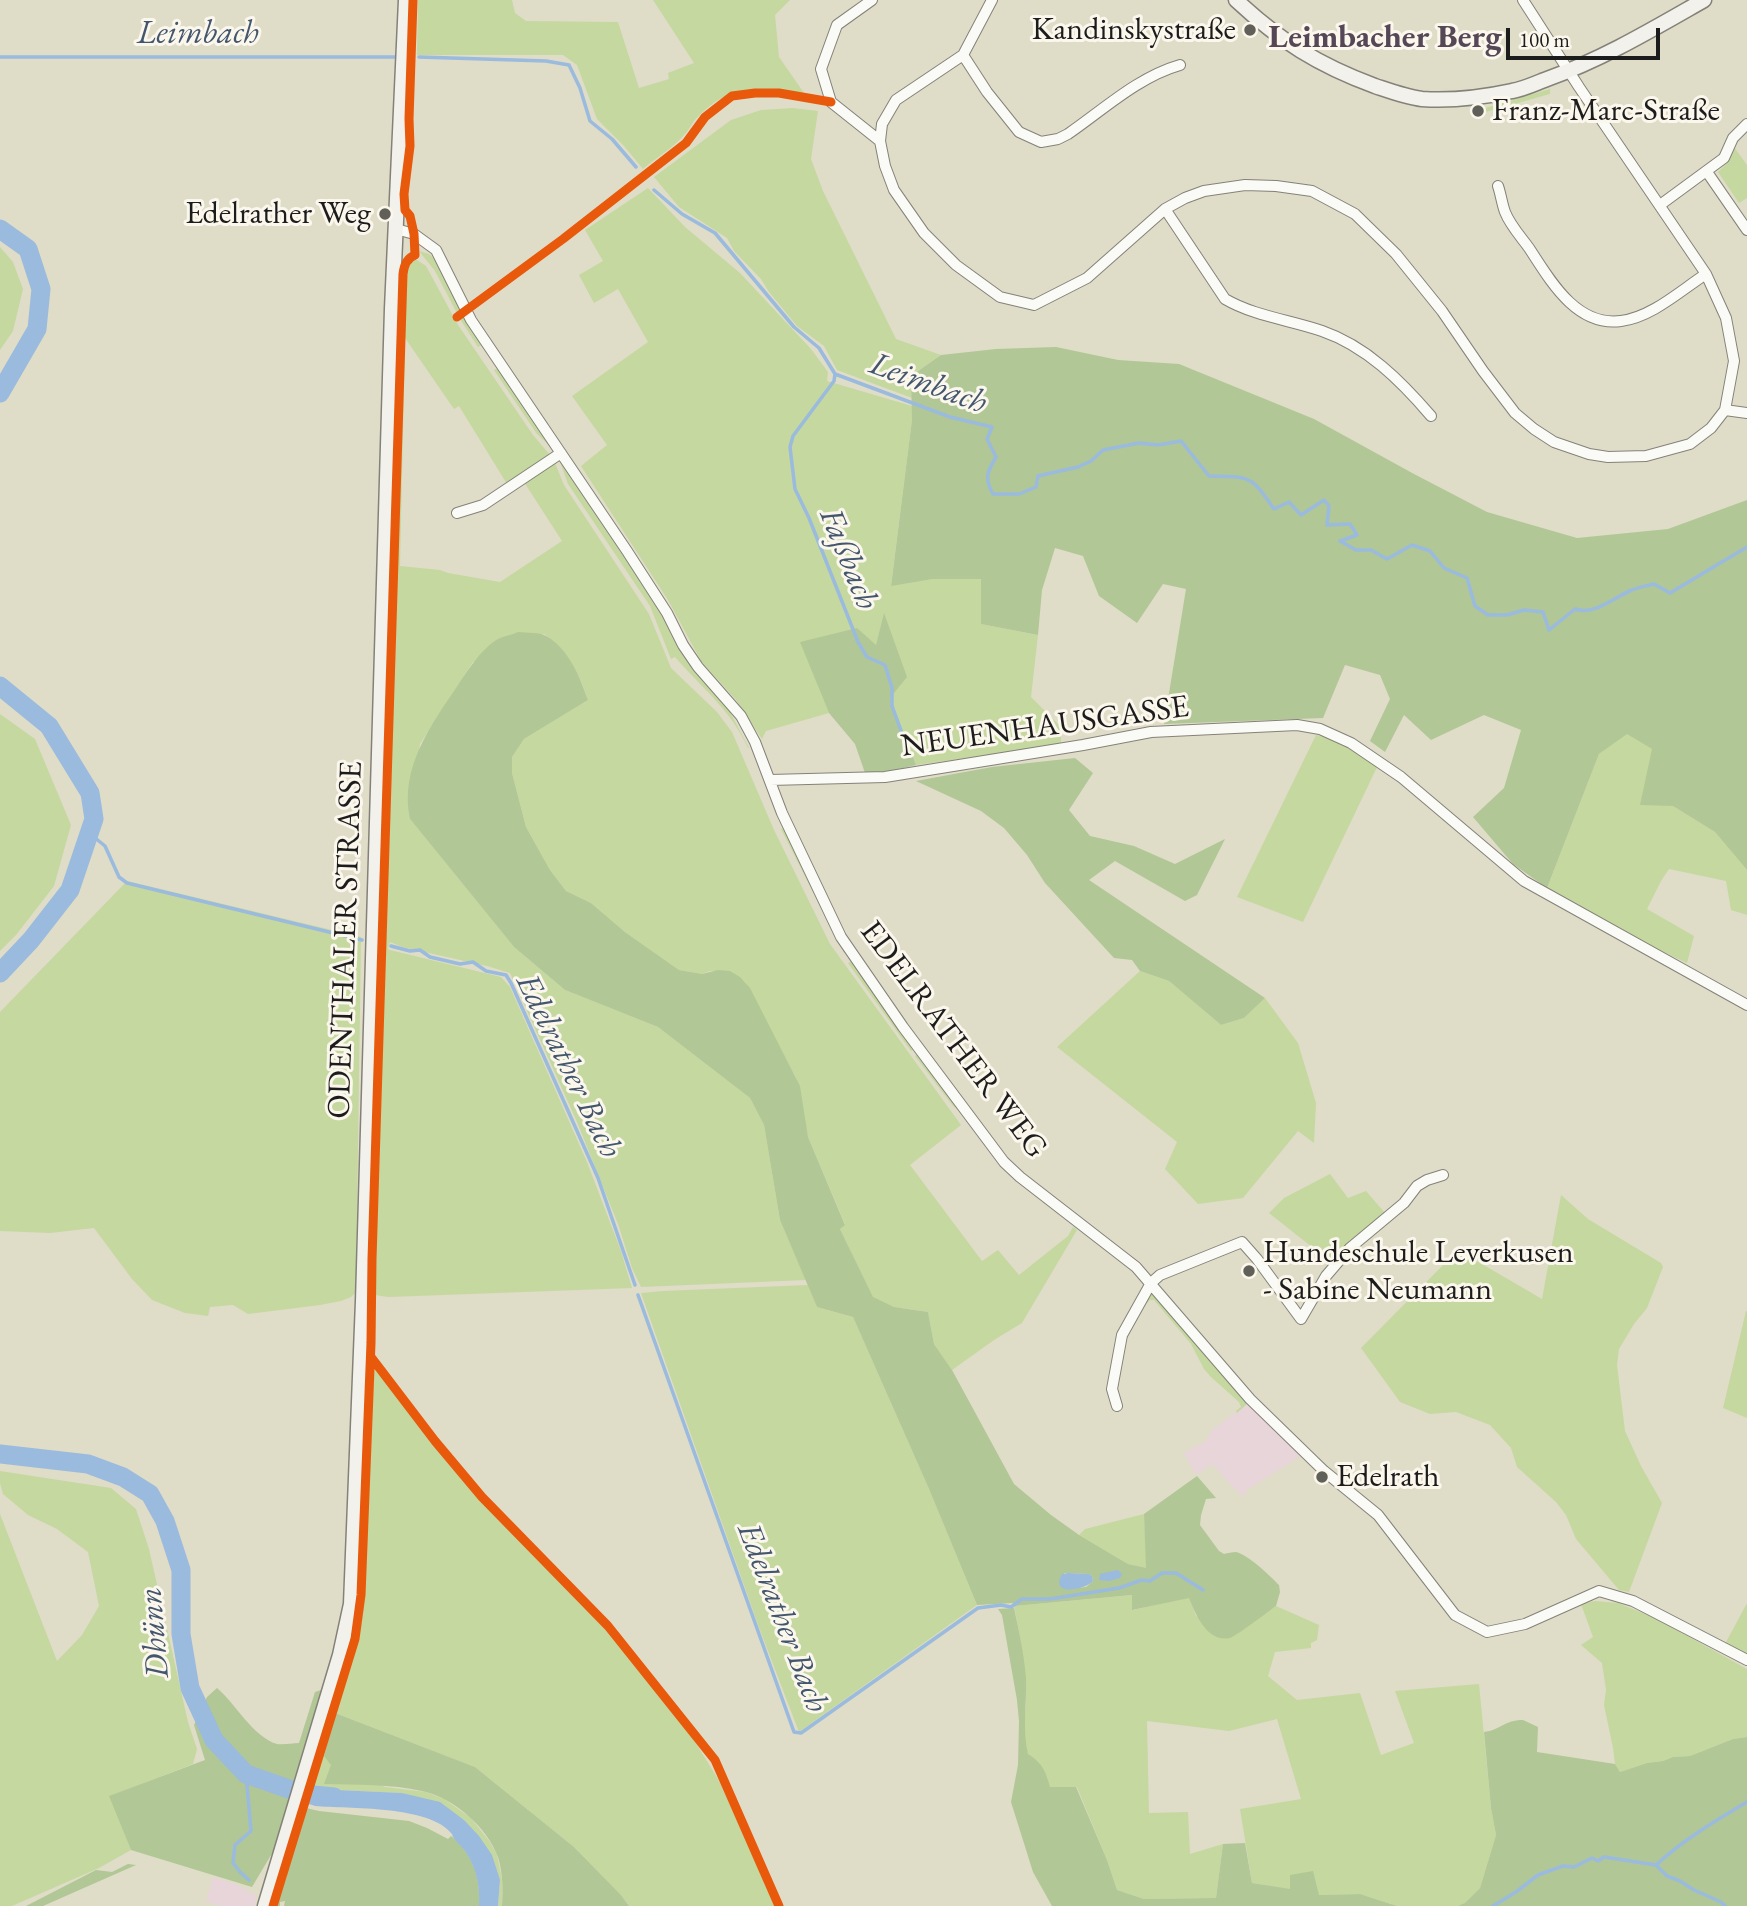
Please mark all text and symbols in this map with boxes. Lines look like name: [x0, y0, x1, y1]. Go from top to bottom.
place label: Kandinskystraße: [1032, 11, 1236, 49]
water label: Leimbach: [137, 14, 259, 54]
scale bar: [1509, 14, 1663, 58]
district label: Leimbacher Berg: [1268, 18, 1502, 58]
marker: Kandinskystraße: [1242, 22, 1258, 38]
text: 100 m: [1519, 26, 1570, 53]
place label: Franz-Marc-Straße: [1492, 92, 1720, 130]
marker: Franz-Marc-Straße: [1470, 103, 1486, 119]
place label: Edelrather Weg: [185, 195, 371, 233]
marker: Edelrather Weg: [377, 206, 393, 222]
water label: Leimbach: [864, 345, 992, 423]
water label: Faßbach: [810, 503, 886, 615]
street label: NEUENHAUSGASSE: [899, 688, 1191, 766]
street label: ODENTHALER STRASSE: [321, 761, 371, 1119]
street label: EDELRATHER WEG: [851, 914, 1055, 1166]
water label: Edelrather Bach: [506, 968, 630, 1164]
place label: Hundeschule Leverkusen - Sabine Neumann: [1263, 1234, 1574, 1309]
marker: Hundeschule Leverkusen - Sabine Neumann: [1241, 1263, 1257, 1279]
place label: Edelrath: [1336, 1458, 1440, 1496]
marker: Edelrath: [1314, 1469, 1330, 1485]
water label: Edelrather Bach: [728, 1518, 836, 1718]
water label: Dhünn: [131, 1586, 179, 1680]

